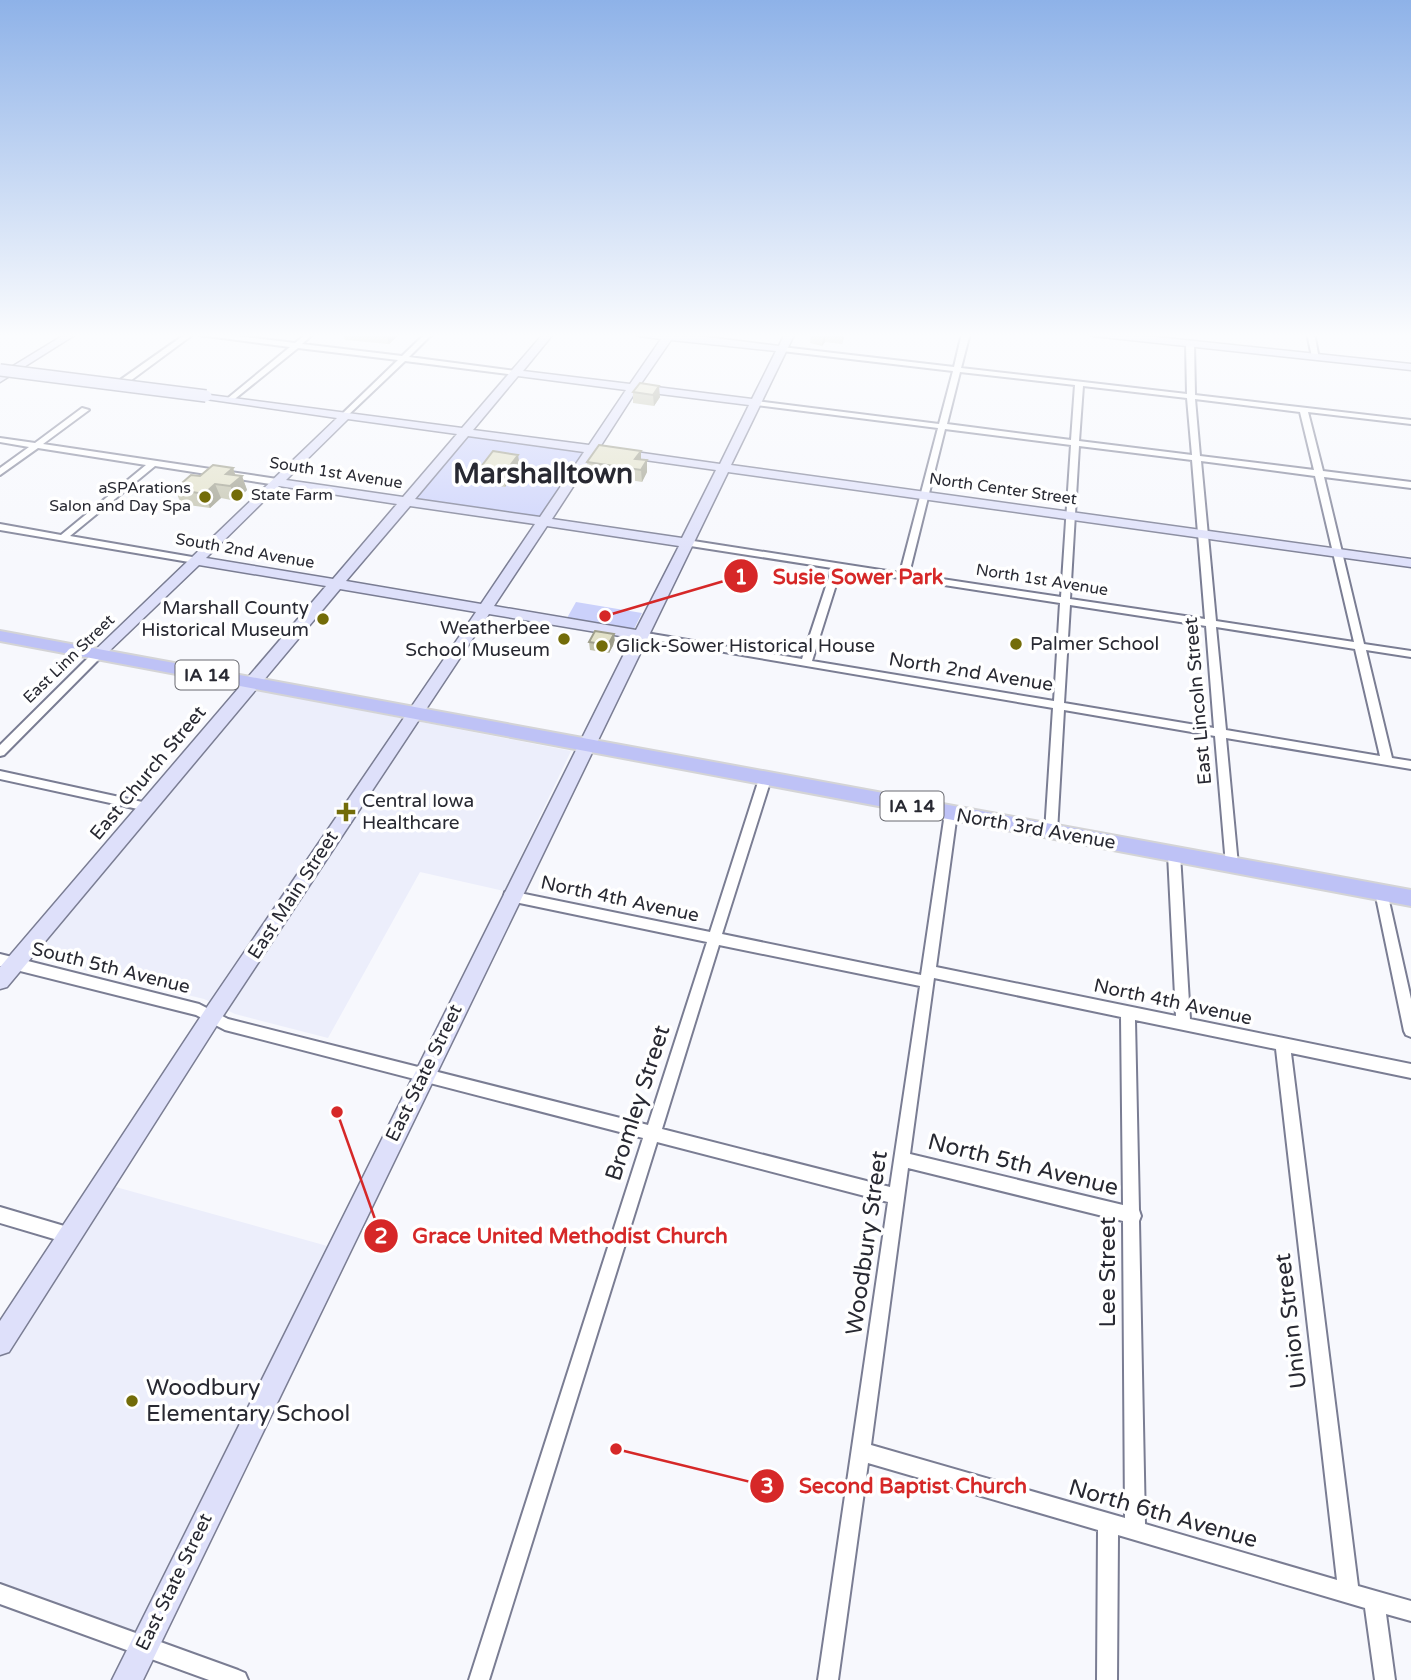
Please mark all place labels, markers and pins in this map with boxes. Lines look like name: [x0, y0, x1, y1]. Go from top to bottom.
place label: aSPArations Salon and Day Spa: [49, 478, 191, 516]
place label: State Farm: [251, 485, 333, 505]
marker: State Farm: [229, 487, 245, 503]
marker: aSPArations Salon and Day Spa: [197, 489, 213, 505]
callout: Susie Sower Park: [724, 555, 957, 597]
place label: Marshall County Historical Museum: [141, 597, 309, 641]
marker: Marshall County Historical Museum: [315, 611, 331, 627]
place label: Weatherbee School Museum: [405, 617, 550, 661]
marker: Weatherbee School Museum: [556, 631, 572, 647]
place label: Palmer School: [1030, 633, 1159, 655]
place label: Glick-Sower Historical House: [616, 635, 875, 657]
marker: Palmer School: [1008, 636, 1024, 652]
marker: Glick-Sower Historical House: [594, 638, 610, 654]
place label: Central Iowa Healthcare: [362, 790, 474, 834]
marker: Central Iowa Healthcare: [336, 802, 356, 822]
callout: Grace United Methodist Church: [363, 1215, 742, 1257]
place label: Woodbury Elementary School: [146, 1374, 350, 1428]
marker: Woodbury Elementary School: [124, 1393, 140, 1409]
callout: Second Baptist Church: [750, 1465, 1041, 1507]

